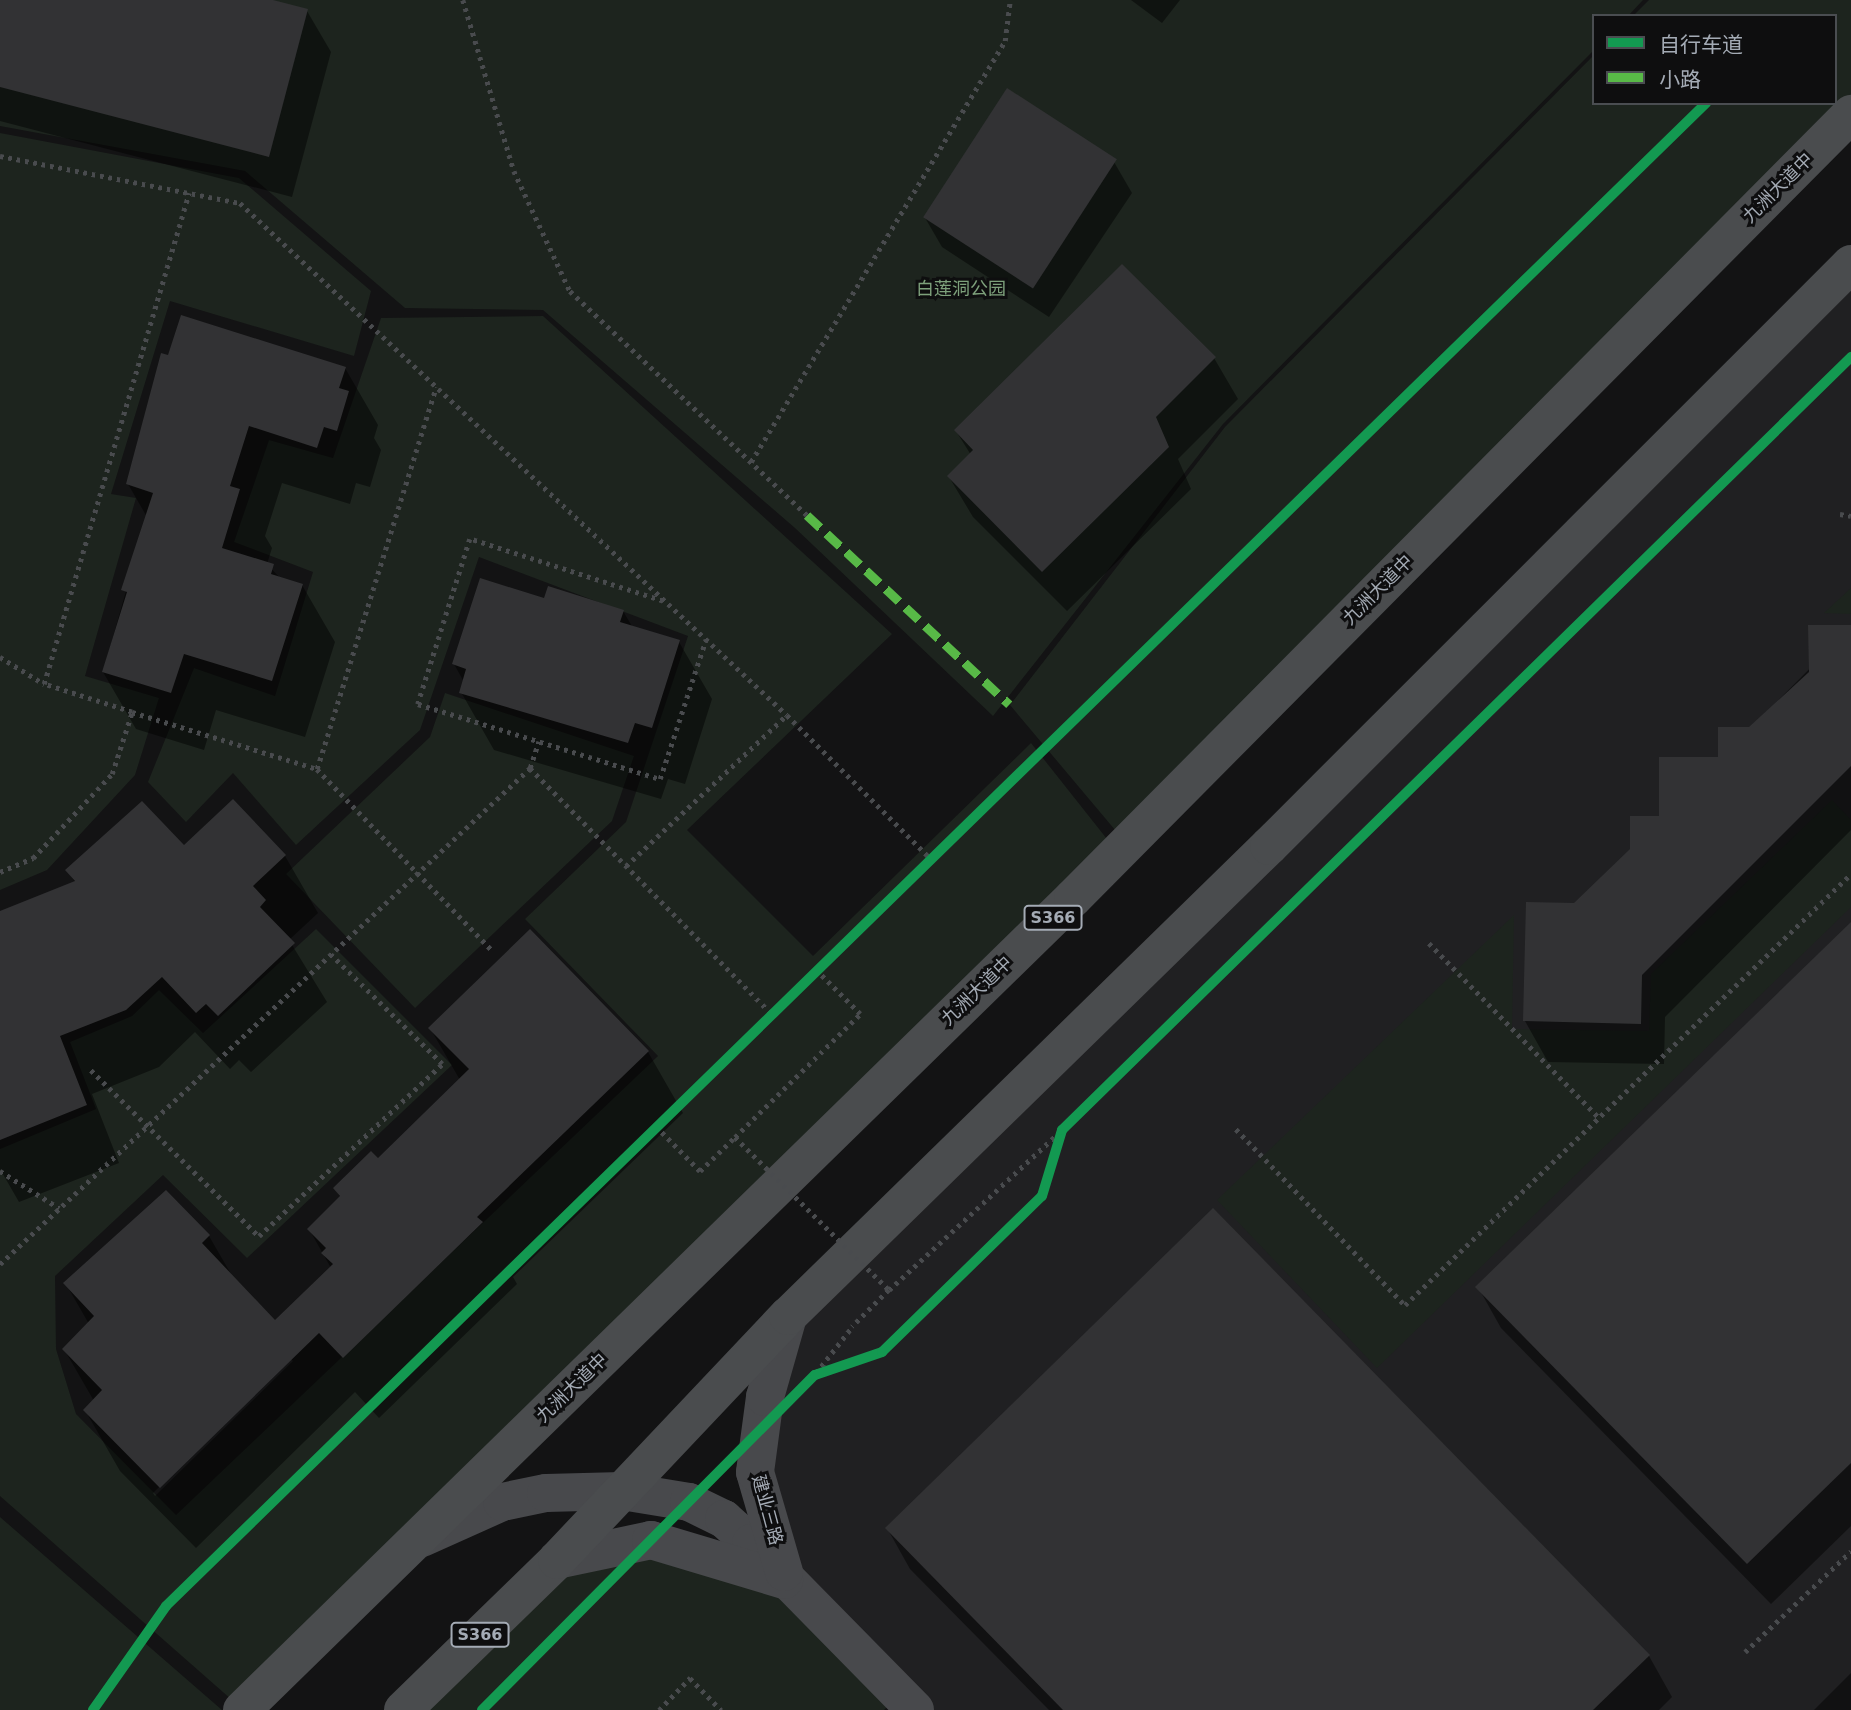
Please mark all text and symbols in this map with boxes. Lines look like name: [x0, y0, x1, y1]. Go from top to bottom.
legend: [1592, 14, 1837, 105]
text: 自行车道: [1659, 33, 1743, 57]
text: 小路: [1659, 68, 1701, 92]
street label: 九洲大道中: [1739, 149, 1817, 227]
park label: 白莲洞公园: [916, 278, 1006, 300]
street label: 九洲大道中: [1339, 551, 1417, 629]
road number: S366: [1023, 906, 1083, 930]
street label: 九洲大道中: [937, 952, 1017, 1030]
street label: 九洲大道中: [532, 1349, 612, 1427]
street label: 建业三路: [747, 1472, 787, 1548]
road number: S366: [450, 1623, 510, 1648]

